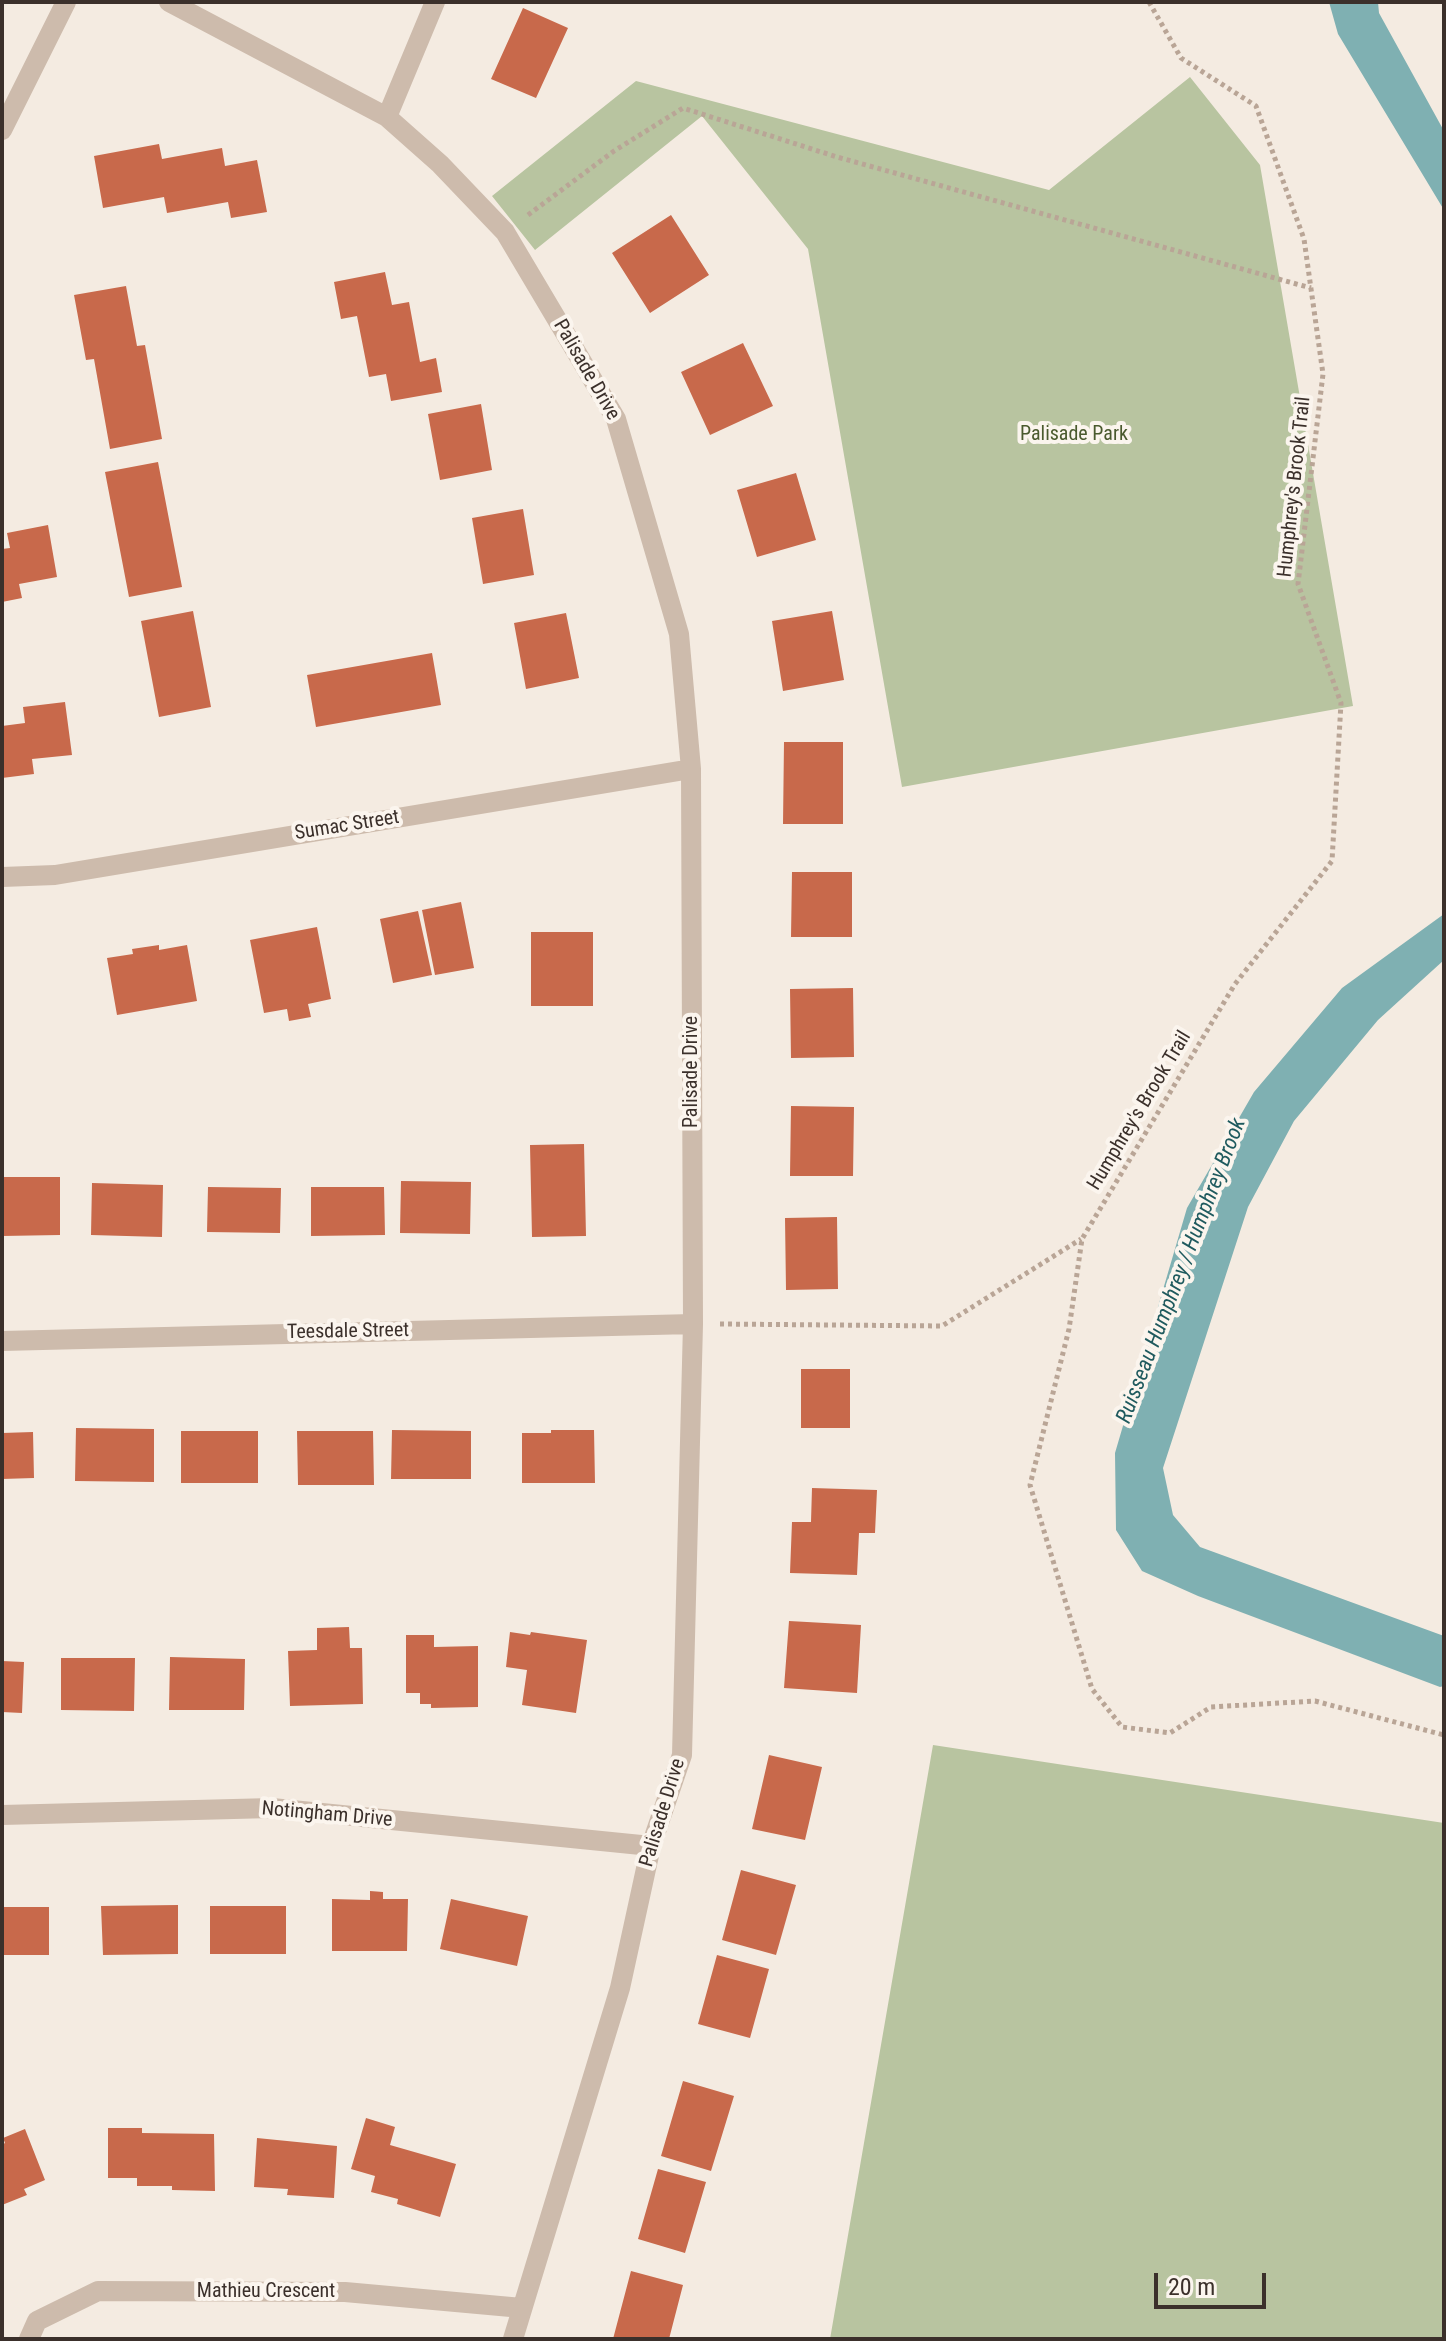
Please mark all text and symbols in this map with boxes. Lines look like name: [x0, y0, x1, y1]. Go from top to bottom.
street label: Palisade Drive: [548, 315, 624, 425]
street label: Humphrey's Brook Trail: [1274, 396, 1316, 578]
park label: Palisade Park: [1020, 423, 1128, 447]
street label: Sumac Street: [293, 806, 401, 846]
street label: Palisade Drive: [680, 1016, 704, 1128]
street label: Humphrey's Brook Trail: [1083, 1027, 1197, 1195]
water label: Ruisseau Humphrey / Humphrey Brook: [1112, 1115, 1252, 1427]
street label: Teesdale Street: [287, 1319, 409, 1345]
street label: Palisade Drive: [635, 1756, 691, 1870]
street label: Notingham Drive: [261, 1797, 393, 1833]
scale bar: [1158, 2257, 1270, 2307]
text: 20 m: [1168, 2273, 1215, 2301]
street label: Mathieu Crescent: [197, 2280, 335, 2304]

